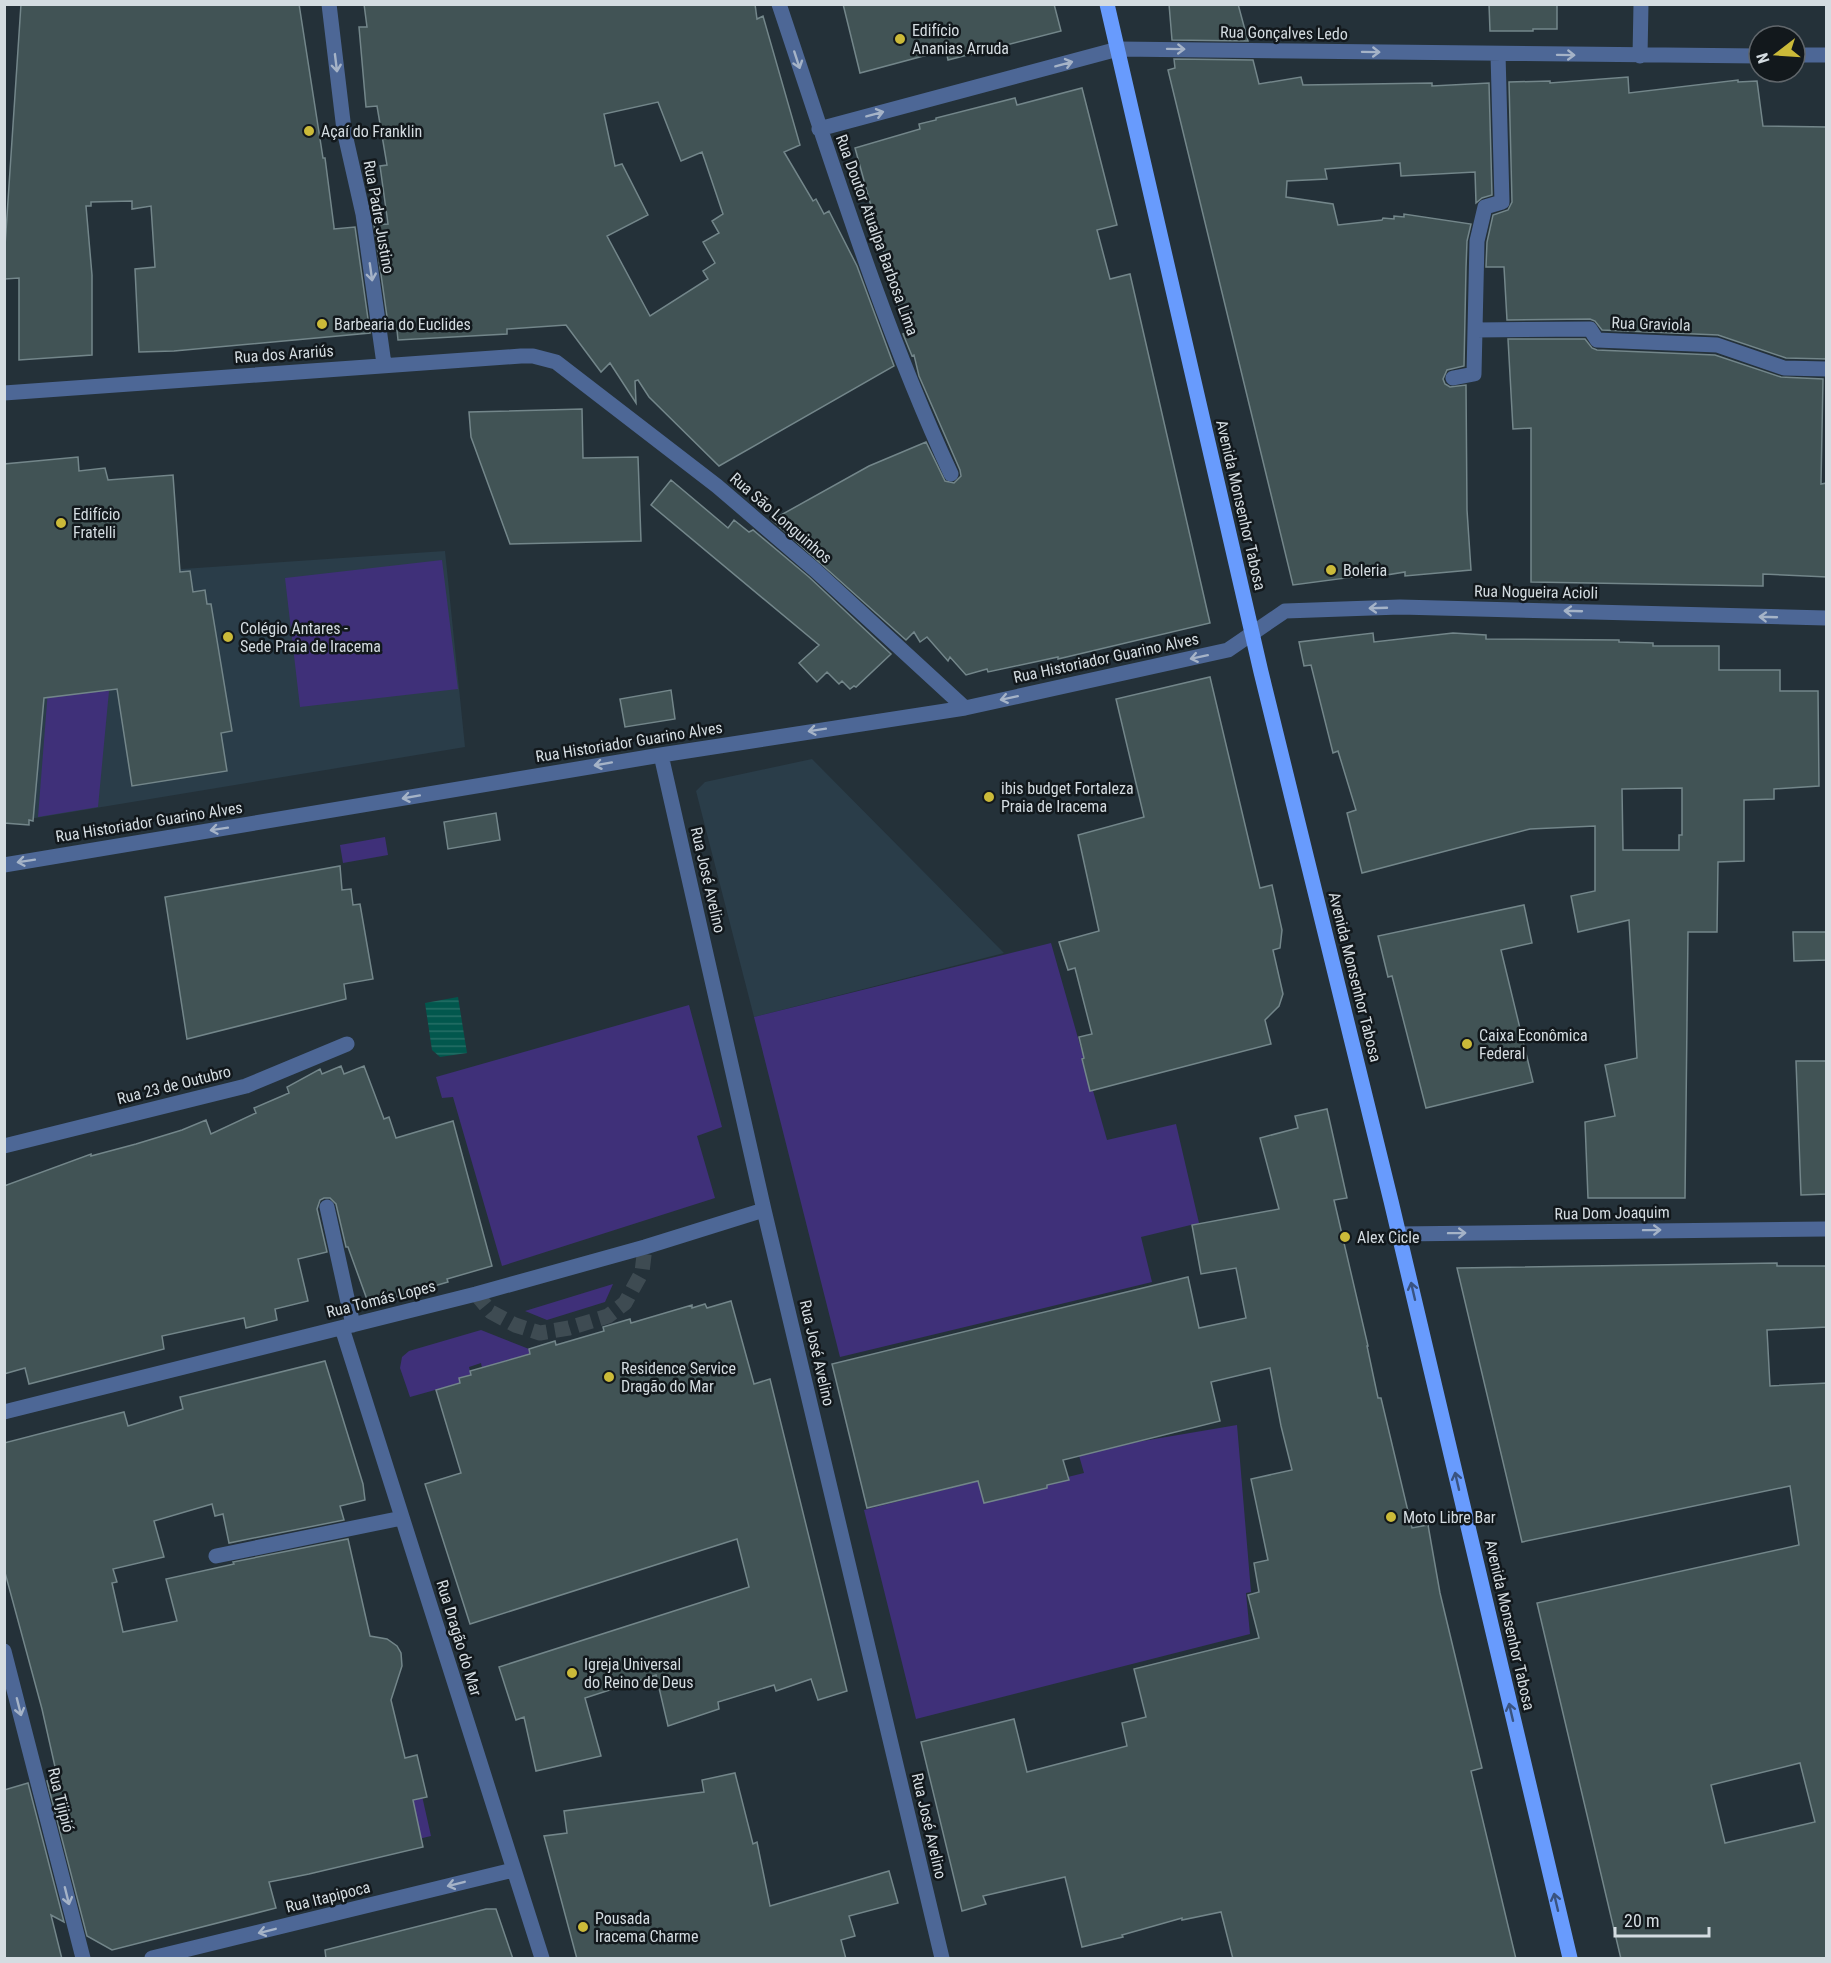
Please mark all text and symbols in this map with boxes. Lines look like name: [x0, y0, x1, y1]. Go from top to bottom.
place label: Edifício Ananias Arruda: [912, 21, 1009, 58]
street label: Rua Gonçalves Ledo: [1220, 22, 1348, 44]
north arrow: [1747, 24, 1807, 84]
marker: Edifício Ananias Arruda: [893, 32, 907, 46]
one-way arrow: [1166, 44, 1186, 55]
one-way arrow: [1361, 46, 1381, 58]
one-way arrow: [1556, 49, 1576, 61]
one-way arrow: [793, 50, 804, 69]
text: N: [1753, 51, 1774, 66]
one-way arrow: [331, 52, 342, 72]
one-way arrow: [1054, 57, 1073, 69]
one-way arrow: [865, 108, 884, 119]
place label: Açaí do Franklin: [321, 122, 422, 141]
marker: Açaí do Franklin: [302, 124, 316, 138]
street label: Rua Doutor Atualpa Barbosa Lima: [832, 132, 922, 338]
street label: Rua Padre Justino: [360, 159, 398, 275]
one-way arrow: [366, 261, 377, 281]
street label: Rua Graviola: [1611, 313, 1691, 335]
place label: Barbearia do Euclides: [334, 315, 471, 334]
marker: Barbearia do Euclides: [315, 317, 329, 331]
street label: Rua dos Arariús: [234, 341, 334, 367]
street label: Avenida Monsenhor Tabosa: [1212, 418, 1270, 592]
street label: Rua São Longuinhos: [726, 469, 836, 567]
place label: Edifício Fratelli: [73, 505, 120, 542]
marker: Edifício Fratelli: [54, 516, 68, 530]
place label: Boleria: [1343, 561, 1387, 580]
marker: Boleria: [1324, 563, 1338, 577]
street label: Rua Nogueira Acioli: [1474, 581, 1598, 603]
one-way arrow: [1369, 602, 1389, 613]
one-way arrow: [1564, 606, 1584, 617]
one-way arrow: [1759, 611, 1779, 622]
place label: Colégio Antares - Sede Praia de Iracema: [240, 619, 381, 656]
street label: Rua Historiador Guarino Alves: [1012, 629, 1200, 687]
marker: Colégio Antares - Sede Praia de Iracema: [221, 630, 235, 644]
one-way arrow: [1190, 651, 1209, 663]
one-way arrow: [1000, 693, 1019, 704]
street label: Rua Historiador Guarino Alves: [534, 718, 724, 766]
one-way arrow: [807, 725, 827, 736]
one-way arrow: [594, 759, 613, 770]
place label: ibis budget Fortaleza Praia de Iracema: [1001, 779, 1134, 816]
marker: ibis budget Fortaleza Praia de Iracema: [982, 790, 996, 804]
one-way arrow: [401, 791, 421, 802]
street label: Rua Historiador Guarino Alves: [54, 798, 244, 846]
one-way arrow: [209, 824, 229, 835]
street label: Rua José Avelino: [687, 825, 729, 935]
one-way arrow: [17, 856, 37, 867]
street label: Avenida Monsenhor Tabosa: [1325, 890, 1385, 1064]
place label: Caixa Econômica Federal: [1479, 1026, 1588, 1063]
marker: Caixa Econômica Federal: [1460, 1037, 1474, 1051]
street label: Rua 23 de Outubro: [115, 1062, 233, 1108]
street label: Rua Dom Joaquim: [1554, 1202, 1670, 1224]
one-way arrow: [1642, 1224, 1662, 1236]
one-way arrow: [1447, 1227, 1467, 1239]
place label: Alex Cicle: [1357, 1228, 1419, 1247]
marker: Alex Cicle: [1338, 1230, 1352, 1244]
street label: Rua Tomás Lopes: [324, 1276, 438, 1322]
one-way arrow: [1406, 1282, 1418, 1301]
street label: Rua José Avelino: [796, 1298, 838, 1408]
place label: Residence Service Dragão do Mar: [621, 1359, 736, 1396]
marker: Residence Service Dragão do Mar: [602, 1370, 616, 1384]
one-way arrow: [1451, 1472, 1463, 1491]
place label: Moto Libre Bar: [1403, 1508, 1496, 1527]
marker: Moto Libre Bar: [1384, 1510, 1398, 1524]
street label: Avenida Monsenhor Tabosa: [1481, 1538, 1539, 1712]
street label: Rua Dragão do Mar: [432, 1578, 486, 1698]
place label: Igreja Universal do Reino de Deus: [584, 1655, 694, 1692]
marker: Igreja Universal do Reino de Deus: [565, 1666, 579, 1680]
one-way arrow: [13, 1698, 25, 1717]
one-way arrow: [1505, 1703, 1517, 1722]
street label: Rua Tijipió: [44, 1766, 78, 1834]
street label: Rua José Avelino: [908, 1771, 950, 1881]
street label: Rua Itapipoca: [284, 1877, 372, 1917]
one-way arrow: [447, 1879, 466, 1891]
one-way arrow: [61, 1887, 73, 1906]
one-way arrow: [1550, 1892, 1562, 1911]
scale bar: [1615, 1900, 1710, 1938]
place label: Pousada Iracema Charme: [595, 1909, 698, 1946]
text: 20 m: [1624, 1910, 1659, 1931]
marker: Pousada Iracema Charme: [576, 1920, 590, 1934]
one-way arrow: [258, 1925, 277, 1937]

